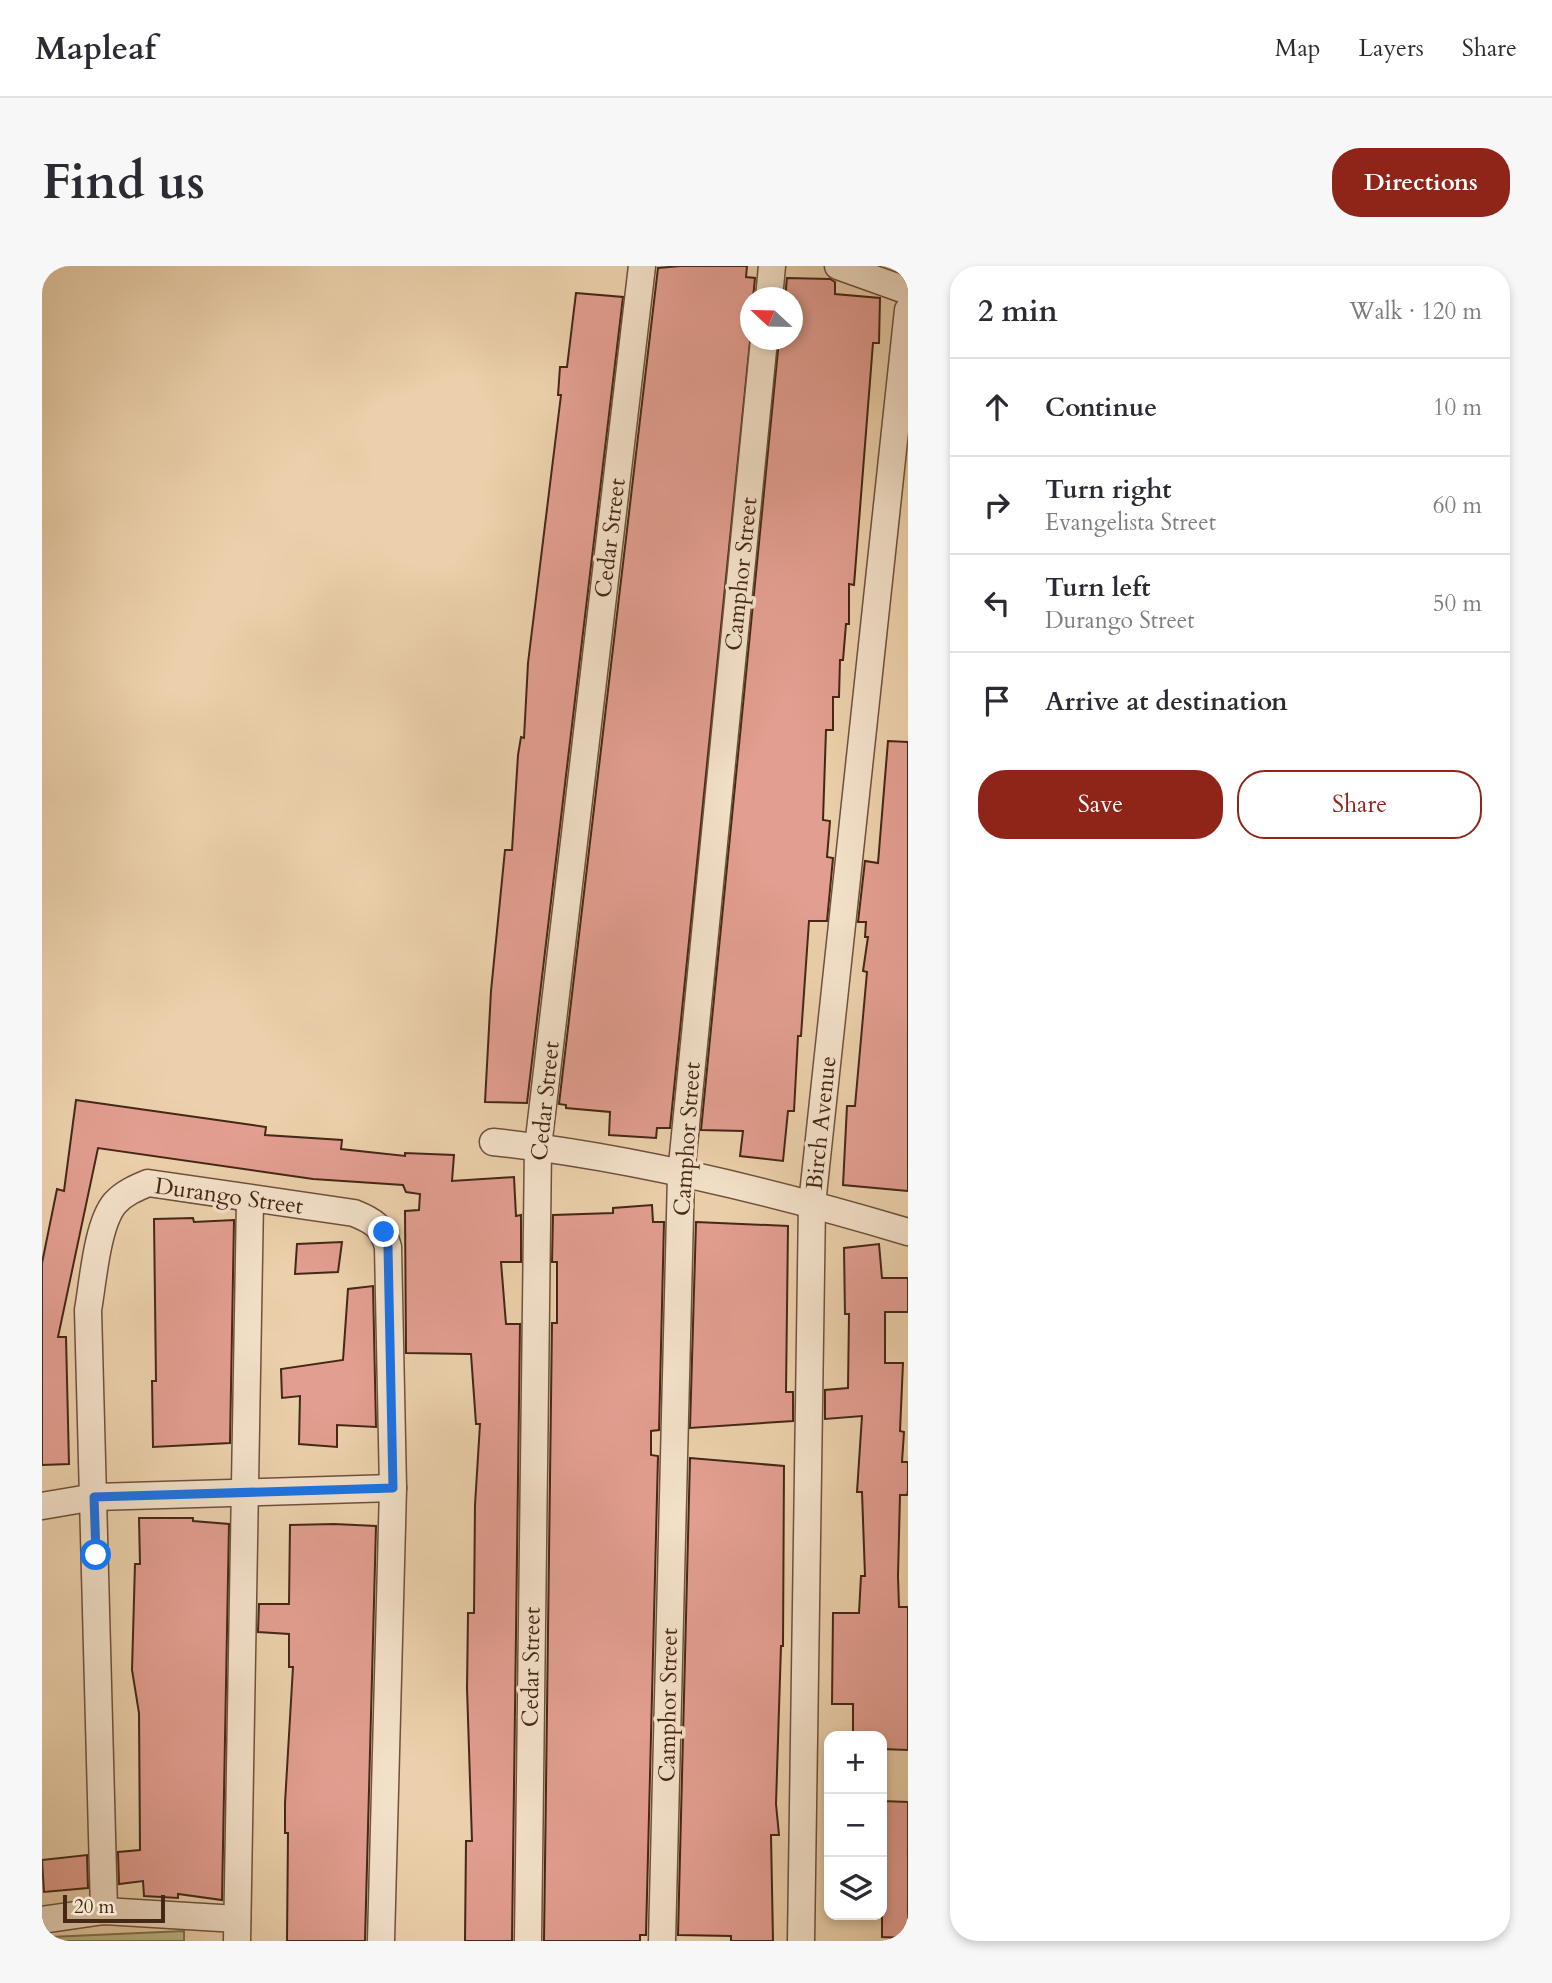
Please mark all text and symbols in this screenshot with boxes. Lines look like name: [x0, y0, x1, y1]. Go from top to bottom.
text: Mapleaf: [35, 26, 156, 71]
text: Map: [1275, 32, 1321, 65]
text: Layers: [1359, 32, 1424, 65]
text: Share: [1462, 32, 1517, 65]
button: Directions: [1332, 148, 1510, 217]
text: Find us: [42, 149, 205, 216]
north arrow: [740, 287, 803, 350]
text: 2 min: [978, 291, 1058, 332]
text: Walk · 120 m: [1349, 296, 1482, 327]
icon: ahead: [978, 388, 1016, 426]
text: Continue: [1045, 390, 1157, 425]
text: 10 m: [1433, 392, 1482, 423]
text: Turn right: [1045, 472, 1172, 507]
street label: Cedar Street: [587, 476, 633, 600]
icon: right: [978, 486, 1016, 524]
text: 60 m: [1433, 490, 1482, 521]
street label: Camphor Street: [718, 496, 764, 652]
text: Evangelista Street: [1045, 507, 1216, 538]
text: Turn left: [1045, 570, 1150, 605]
icon: left: [978, 584, 1016, 622]
text: 50 m: [1433, 588, 1482, 619]
text: Durango Street: [1045, 605, 1195, 636]
icon: arrive: [978, 682, 1016, 720]
text: Arrive at destination: [1045, 684, 1288, 719]
button: Save: [978, 770, 1223, 839]
button: Share: [1237, 770, 1482, 839]
street label: Cedar Street: [523, 1040, 567, 1162]
street label: Birch Avenue: [799, 1055, 843, 1191]
street label: Camphor Street: [666, 1061, 708, 1217]
street label: Durango Street: [153, 1170, 305, 1222]
route end: [368, 1216, 399, 1247]
route start: [80, 1539, 111, 1570]
street label: Cedar Street: [514, 1607, 548, 1727]
street label: Camphor Street: [651, 1628, 685, 1782]
map controls: [824, 1731, 887, 1920]
button: +: [824, 1731, 887, 1794]
button: −: [824, 1794, 887, 1857]
button: layers: [824, 1857, 887, 1920]
scale bar: [63, 1892, 164, 1924]
text: 20 m: [74, 1894, 115, 1920]

